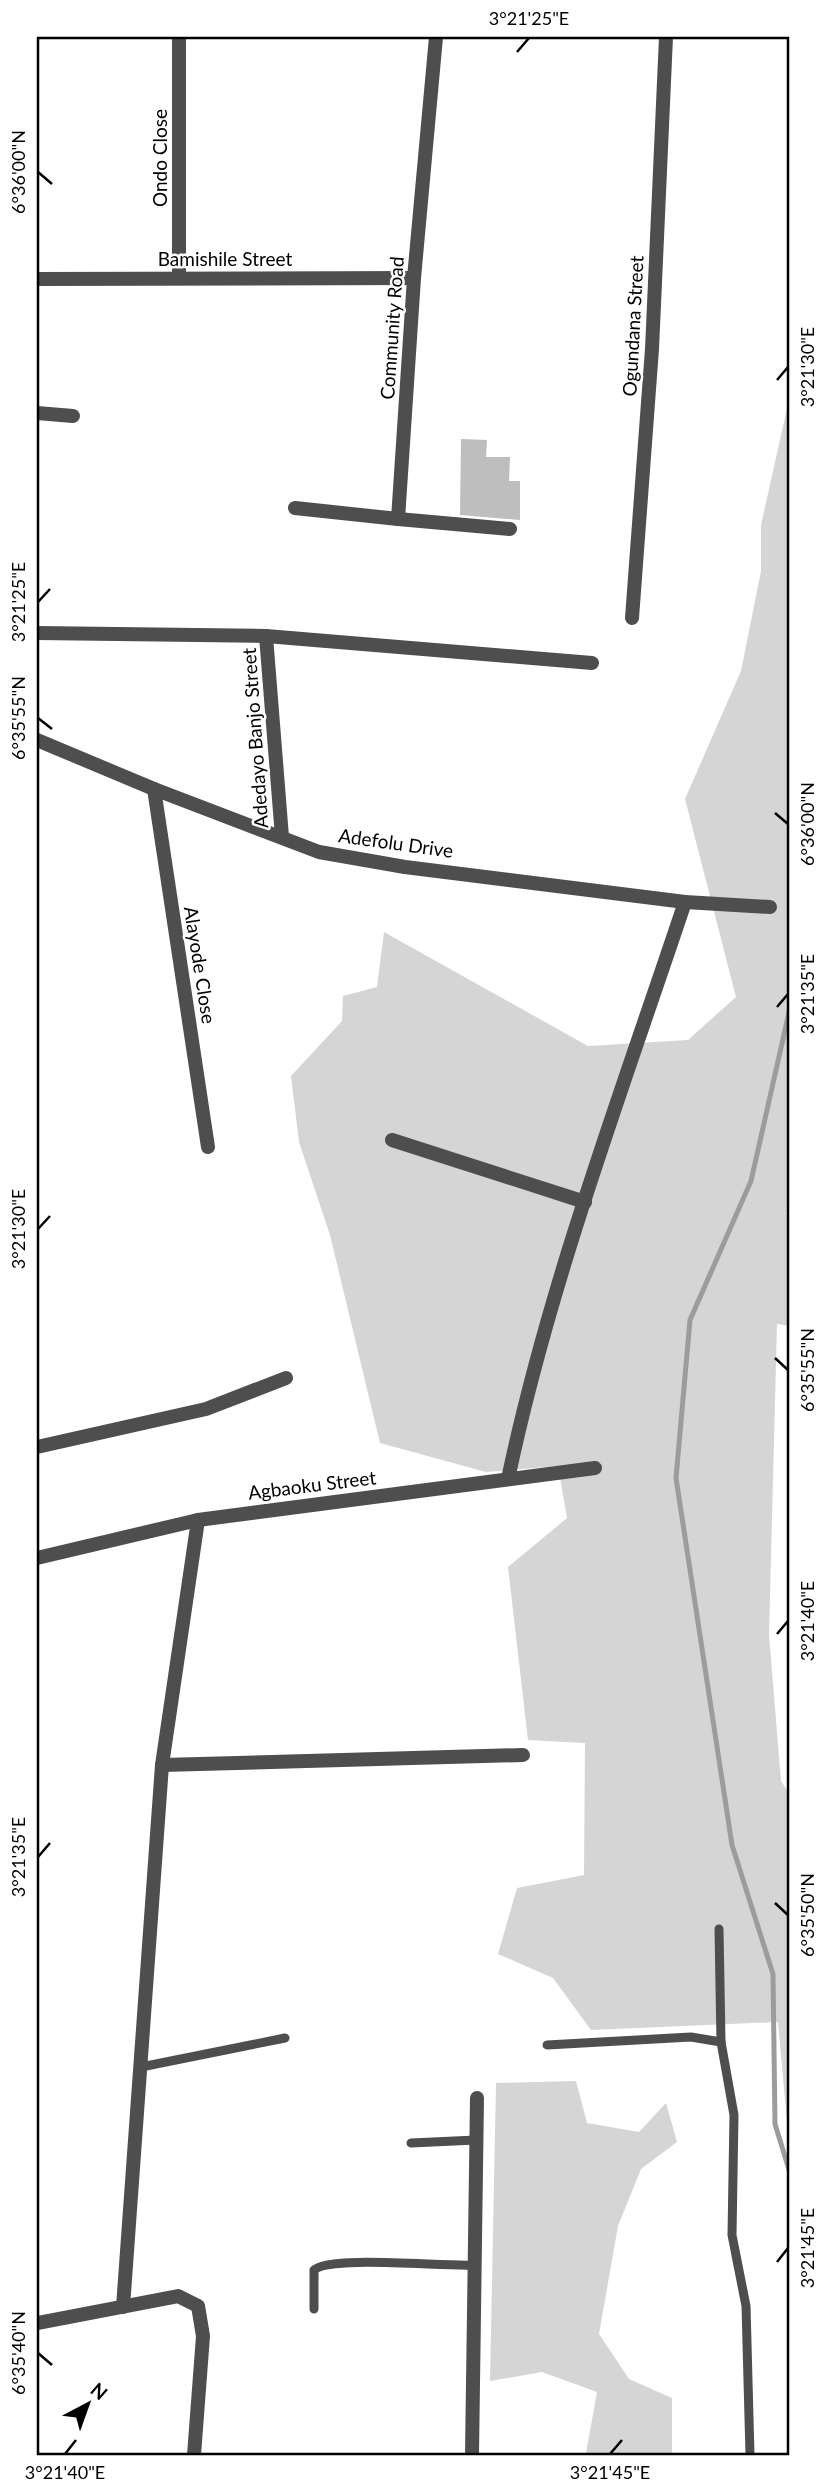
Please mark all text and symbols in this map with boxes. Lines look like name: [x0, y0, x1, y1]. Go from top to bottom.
text: 3°21'25"E: [489, 7, 569, 29]
street label: Ondo Close: [148, 109, 171, 207]
text: 6°36'00"N: [7, 130, 29, 214]
street label: Bamishile Street: [158, 247, 292, 270]
street label: Ogundana Street: [617, 255, 648, 397]
street label: Community Road: [375, 256, 408, 400]
text: 3°21'30"E: [796, 327, 818, 407]
text: 3°21'25"E: [7, 562, 29, 642]
street label: Adedayo Banjo Street: [237, 647, 272, 829]
text: 6°35'55"N: [7, 676, 29, 760]
text: 6°36'00"N: [796, 782, 818, 866]
street label: Adefolu Drive: [337, 823, 455, 862]
street label: Alayode Close: [180, 905, 221, 1025]
text: 3°21'35"E: [796, 954, 818, 1034]
text: 3°21'30"E: [7, 1189, 29, 1269]
text: 6°35'55"N: [796, 1328, 818, 1412]
street label: Agbaoku Street: [247, 1465, 377, 1504]
text: 3°21'40"E: [796, 1581, 818, 1661]
text: 3°21'35"E: [7, 1817, 29, 1897]
text: 6°35'50"N: [796, 1873, 818, 1957]
text: 3°21'45"E: [796, 2208, 818, 2288]
text: 6°35'40"N: [7, 2311, 29, 2395]
north arrow: [52, 2370, 122, 2440]
text: N: [86, 2377, 113, 2404]
text: 3°21'40"E: [25, 2461, 105, 2483]
text: 3°21'45"E: [570, 2461, 650, 2483]

